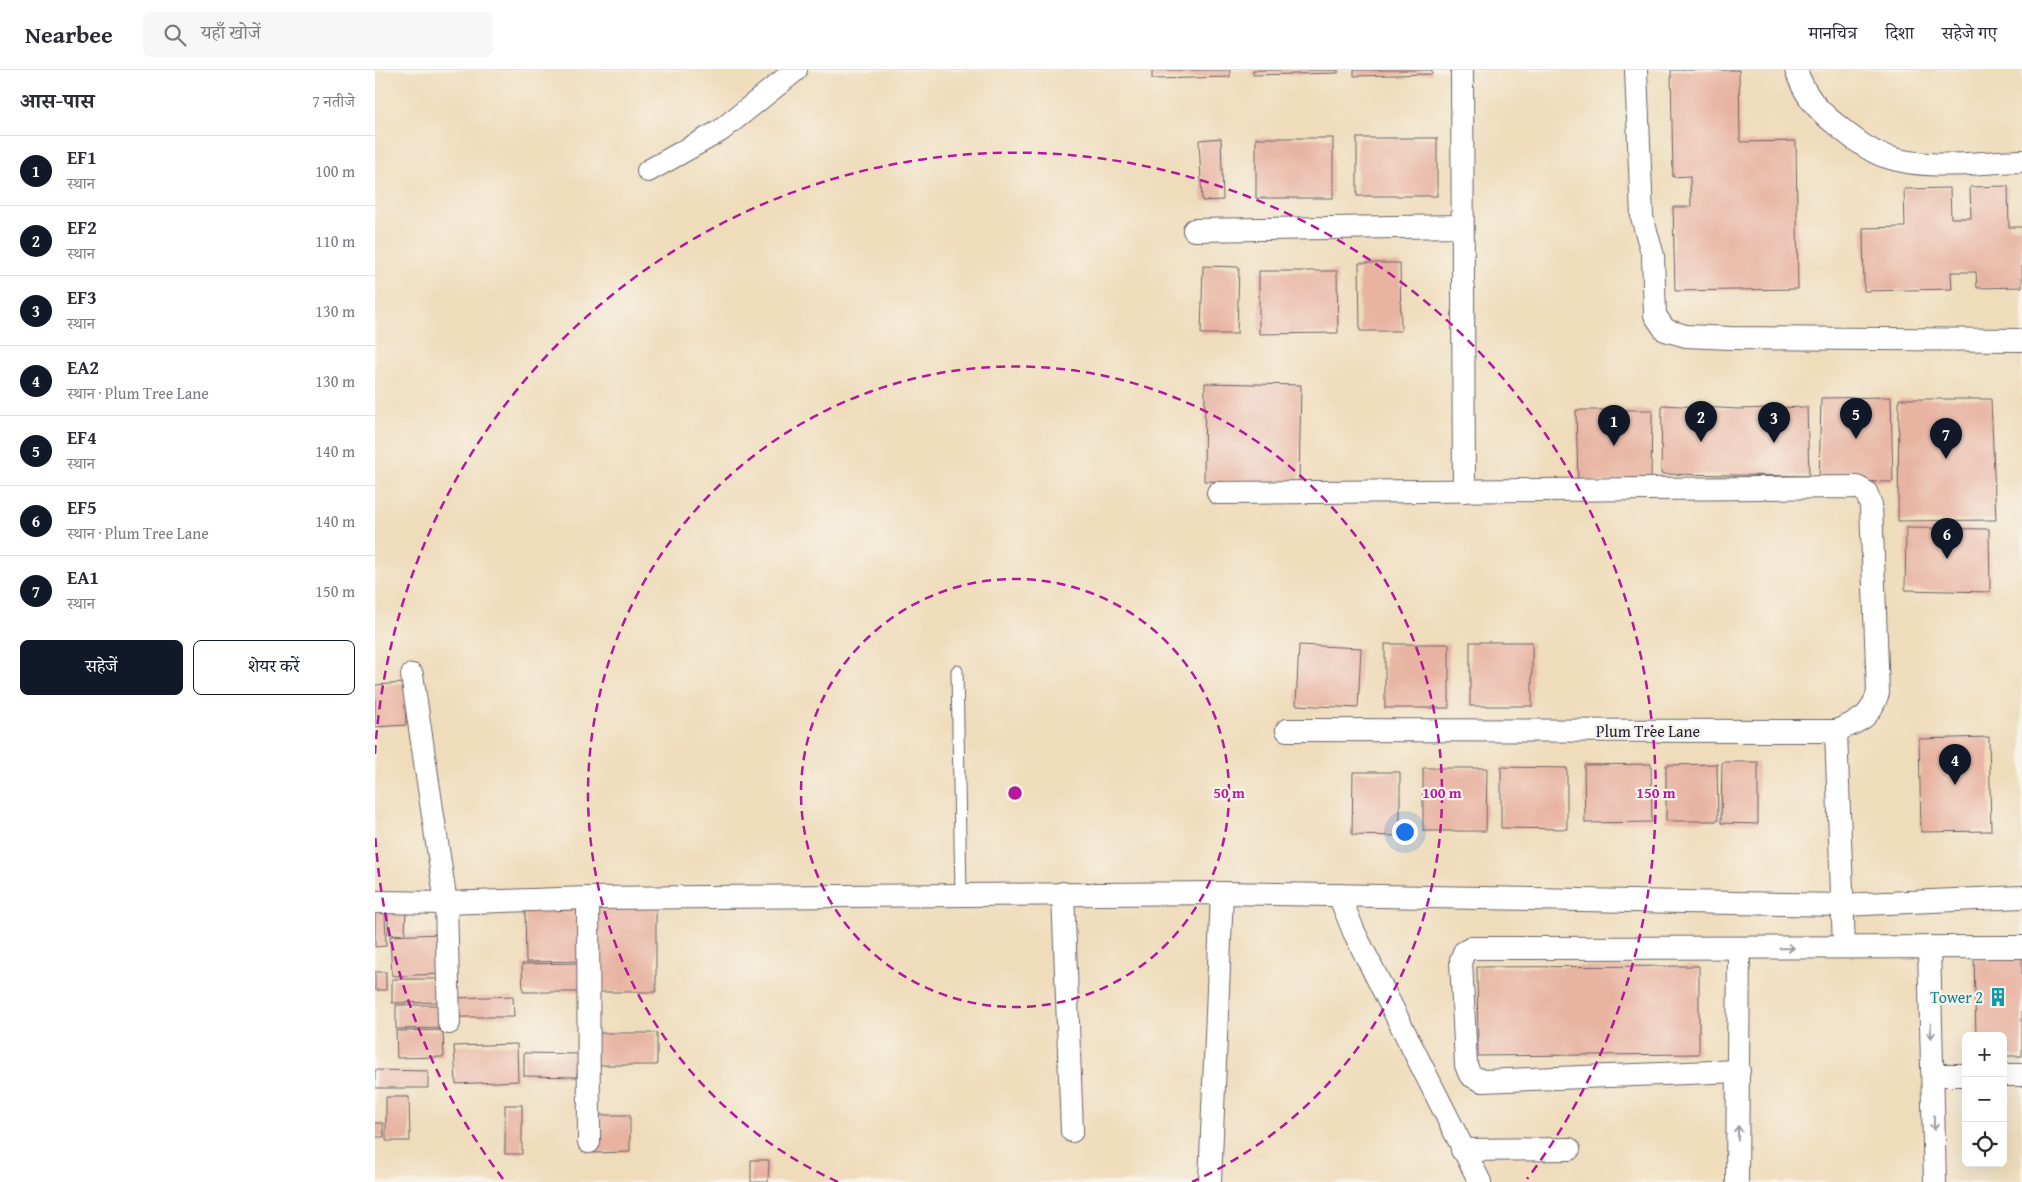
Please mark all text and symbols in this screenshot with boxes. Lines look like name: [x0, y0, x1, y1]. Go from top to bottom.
search box: [143, 12, 493, 57]
text: Nearbee: [25, 17, 113, 52]
text: यहाँ खोजें: [201, 18, 261, 46]
text: मानचित्र: [1808, 19, 1857, 46]
text: दिशा: [1885, 19, 1914, 46]
text: सहेजे गए: [1942, 19, 1997, 46]
icon: search: [161, 21, 189, 49]
text: आस-पास: [20, 85, 94, 116]
text: 7 नतीजे: [312, 89, 355, 113]
text: EF1: [67, 143, 97, 171]
text: 1: [32, 159, 40, 183]
text: 100 m: [315, 159, 355, 183]
text: स्थान: [67, 171, 95, 195]
text: EF2: [67, 213, 97, 241]
text: 2: [32, 229, 40, 253]
text: 110 m: [315, 229, 355, 253]
text: स्थान: [67, 241, 95, 265]
text: EF3: [67, 283, 97, 311]
text: 3: [32, 299, 40, 323]
text: 130 m: [315, 299, 355, 323]
text: स्थान: [67, 311, 95, 335]
text: EA2: [67, 353, 99, 381]
text: 4: [32, 369, 40, 393]
text: 130 m: [315, 369, 355, 393]
text: स्थान · Plum Tree Lane: [67, 381, 209, 405]
pin: 5: [1840, 398, 1872, 439]
pin: 2: [1685, 401, 1717, 442]
pin: 3: [1758, 402, 1790, 443]
pin: 1: [1598, 405, 1630, 446]
pin: 7: [1930, 418, 1962, 459]
text: EF4: [67, 423, 97, 451]
text: 5: [32, 439, 40, 463]
text: 140 m: [315, 439, 355, 463]
text: स्थान: [67, 451, 95, 475]
text: EF5: [67, 493, 97, 521]
text: 6: [32, 509, 40, 533]
text: 140 m: [315, 509, 355, 533]
pin: 6: [1931, 518, 1963, 559]
text: स्थान · Plum Tree Lane: [67, 521, 209, 545]
text: EA1: [67, 563, 99, 591]
text: 7: [32, 579, 40, 603]
text: 150 m: [315, 579, 355, 603]
text: स्थान: [67, 591, 95, 615]
button: सहेजें: [20, 640, 183, 695]
button: शेयर करें: [193, 640, 355, 695]
street label: Plum Tree Lane: [1596, 719, 1700, 743]
pin: 4: [1939, 744, 1971, 785]
text: 50 m: [1213, 782, 1245, 803]
text: 100 m: [1422, 782, 1462, 803]
text: 150 m: [1636, 782, 1676, 803]
centre of rings: [1006, 784, 1024, 802]
your location: [1392, 819, 1418, 845]
one-way arrow: [1779, 943, 1795, 953]
place label: Tower 2: [1930, 985, 1983, 1009]
building icon: Tower 2: [1987, 986, 2009, 1008]
one-way arrow: [1927, 1023, 1936, 1039]
map controls: [1962, 1032, 2007, 1167]
button: +: [1962, 1032, 2007, 1077]
button: −: [1962, 1077, 2007, 1122]
one-way arrow: [1929, 1115, 1939, 1131]
button: locate: [1962, 1122, 2007, 1167]
one-way arrow: [1733, 1126, 1743, 1142]

